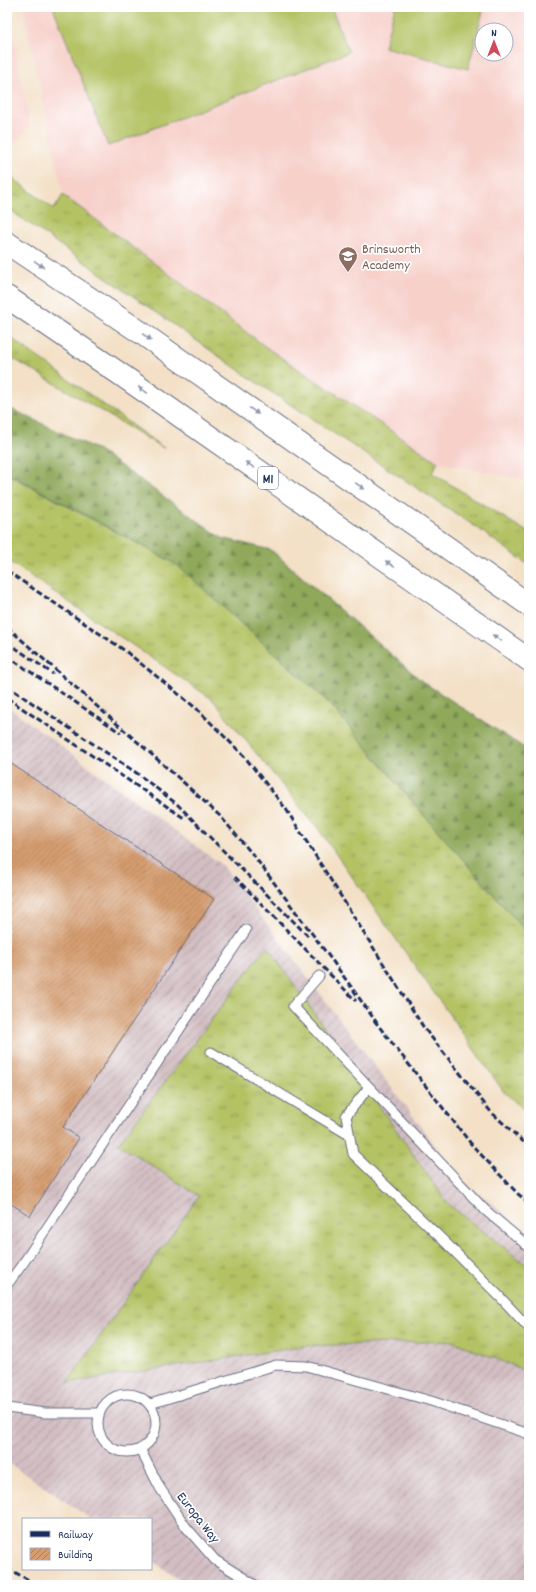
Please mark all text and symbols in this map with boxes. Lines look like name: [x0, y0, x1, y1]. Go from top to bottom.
north arrow: [474, 22, 514, 62]
text: N: [491, 26, 497, 42]
place label: Brinsworth Academy: [362, 240, 421, 276]
school or university icon: Brinsworth Academy: [337, 245, 359, 273]
one-way arrow: [34, 260, 45, 268]
one-way arrow: [142, 333, 153, 341]
one-way arrow: [138, 386, 149, 394]
one-way arrow: [248, 407, 259, 415]
one-way arrow: [244, 461, 255, 469]
road number: M1: [258, 467, 278, 489]
one-way arrow: [355, 482, 365, 490]
one-way arrow: [385, 560, 395, 568]
one-way arrow: [492, 634, 502, 642]
street label: Europa Way: [171, 1488, 224, 1548]
legend: [22, 1518, 152, 1570]
text: Railway: [58, 1527, 94, 1544]
text: Building: [58, 1547, 93, 1564]

